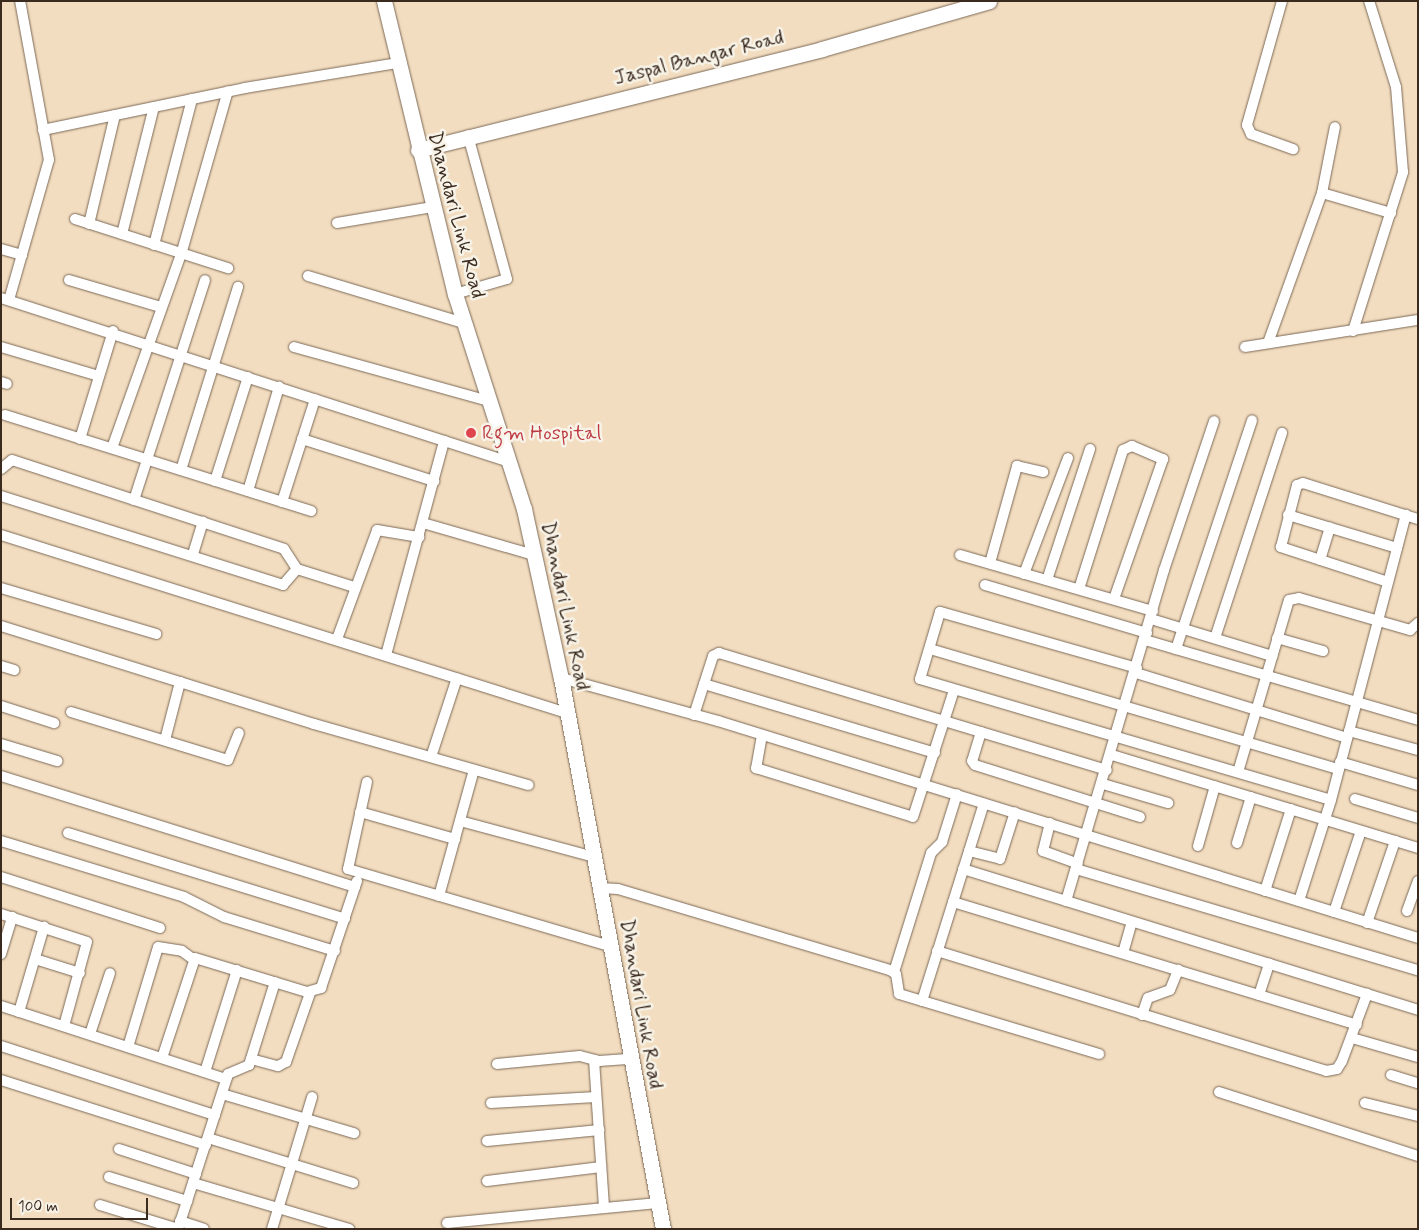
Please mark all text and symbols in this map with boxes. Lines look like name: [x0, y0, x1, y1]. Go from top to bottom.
street label: Jaspal Bangar Road: [616, 26, 782, 90]
street label: Dhandari Link Road: [422, 129, 490, 301]
place label: Rgm Hospital: [482, 421, 601, 445]
marker: Rgm Hospital: [464, 426, 478, 440]
street label: Dhandari Link Road: [536, 520, 594, 692]
street label: Dhandari Link Road: [614, 918, 668, 1090]
scale bar: [12, 1188, 150, 1220]
text: 100 m: [18, 1197, 58, 1217]

